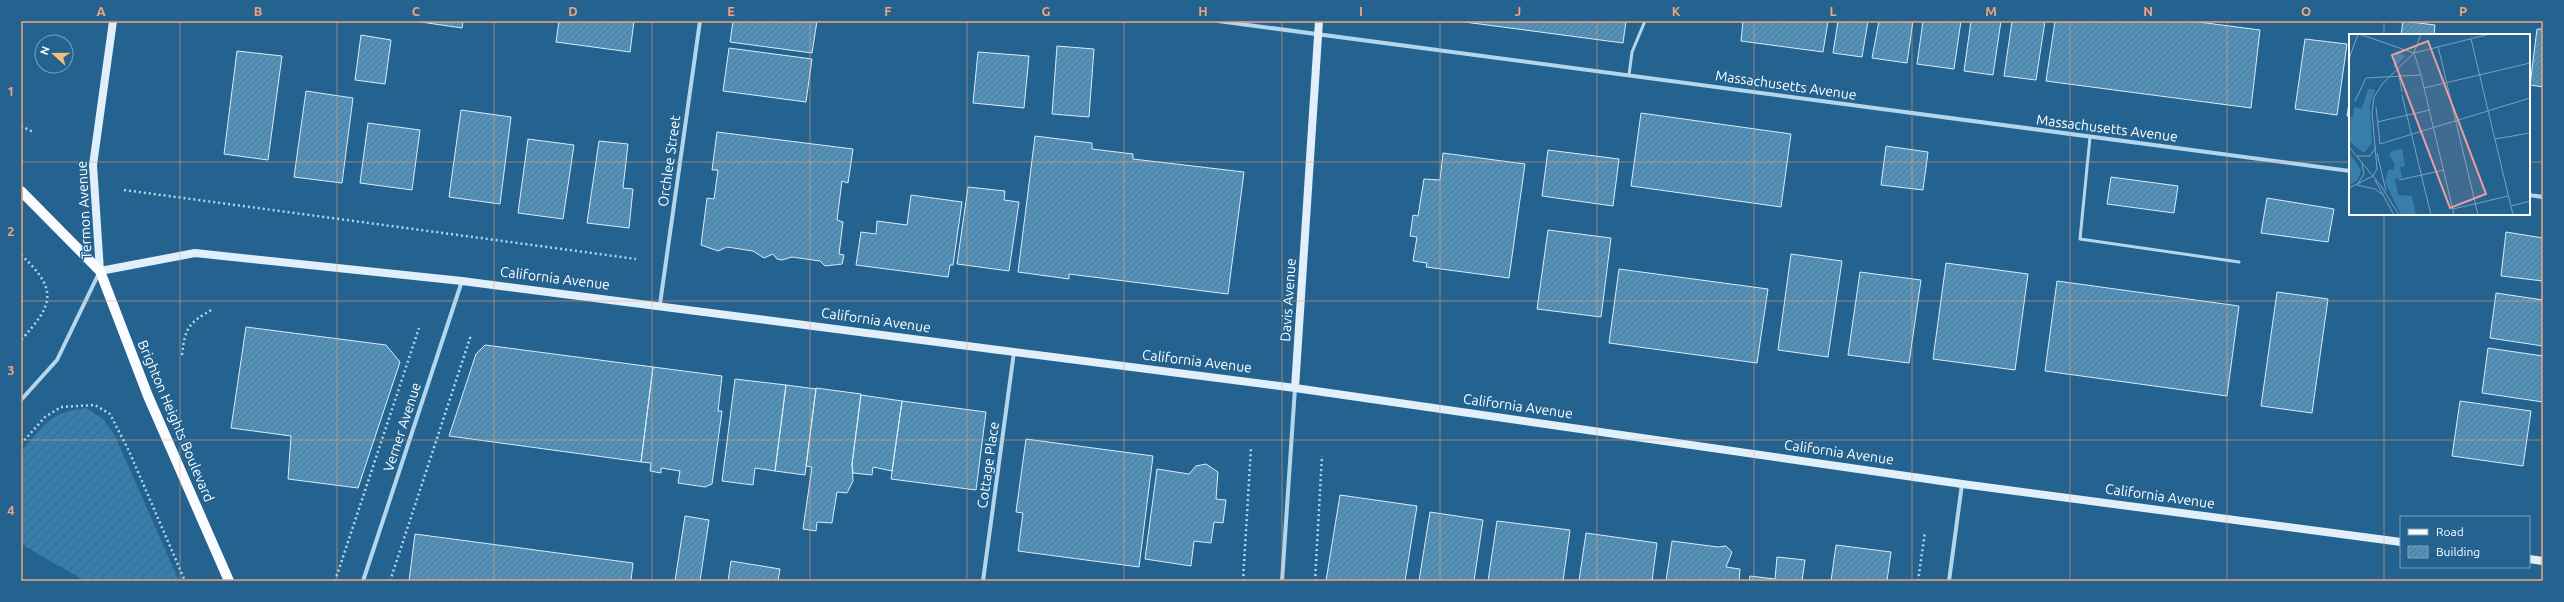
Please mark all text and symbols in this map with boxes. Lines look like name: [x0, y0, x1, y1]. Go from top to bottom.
text: A: [96, 4, 106, 18]
text: B: [254, 4, 263, 18]
text: C: [412, 4, 421, 18]
text: D: [568, 4, 578, 18]
text: E: [727, 4, 735, 18]
text: F: [884, 4, 892, 18]
text: G: [1042, 4, 1051, 18]
text: H: [1198, 4, 1208, 18]
text: I: [1359, 4, 1363, 18]
text: J: [1515, 4, 1521, 18]
text: K: [1672, 4, 1681, 18]
text: L: [1829, 4, 1837, 18]
text: M: [1985, 4, 1997, 18]
text: N: [2143, 4, 2153, 18]
text: O: [2301, 4, 2311, 18]
text: P: [2459, 4, 2467, 18]
north arrow: [34, 34, 74, 74]
inset map: [2349, 34, 2530, 215]
text: N: [38, 44, 52, 56]
street label: Massachusetts Avenue: [1714, 67, 1858, 103]
text: 1: [7, 84, 15, 98]
street label: Massachusetts Avenue: [2035, 111, 2179, 145]
street label: Orchlee Street: [655, 114, 683, 208]
street label: Termon Avenue: [73, 160, 95, 260]
text: 2: [7, 224, 15, 238]
street label: Davis Avenue: [1277, 258, 1299, 342]
street label: California Avenue: [499, 263, 611, 293]
street label: California Avenue: [820, 304, 932, 336]
street label: Brighton Heights Boulevard: [135, 338, 217, 504]
street label: California Avenue: [1141, 346, 1253, 376]
text: 3: [7, 363, 15, 377]
street label: Verner Avenue: [380, 380, 424, 474]
street label: California Avenue: [1462, 390, 1574, 422]
street label: Cottage Place: [974, 421, 1002, 509]
street label: California Avenue: [1783, 436, 1895, 468]
street label: California Avenue: [2104, 480, 2216, 512]
text: 4: [7, 503, 15, 517]
legend: [2400, 516, 2530, 568]
text: Road: [2436, 525, 2464, 538]
text: Building: [2436, 545, 2480, 558]

